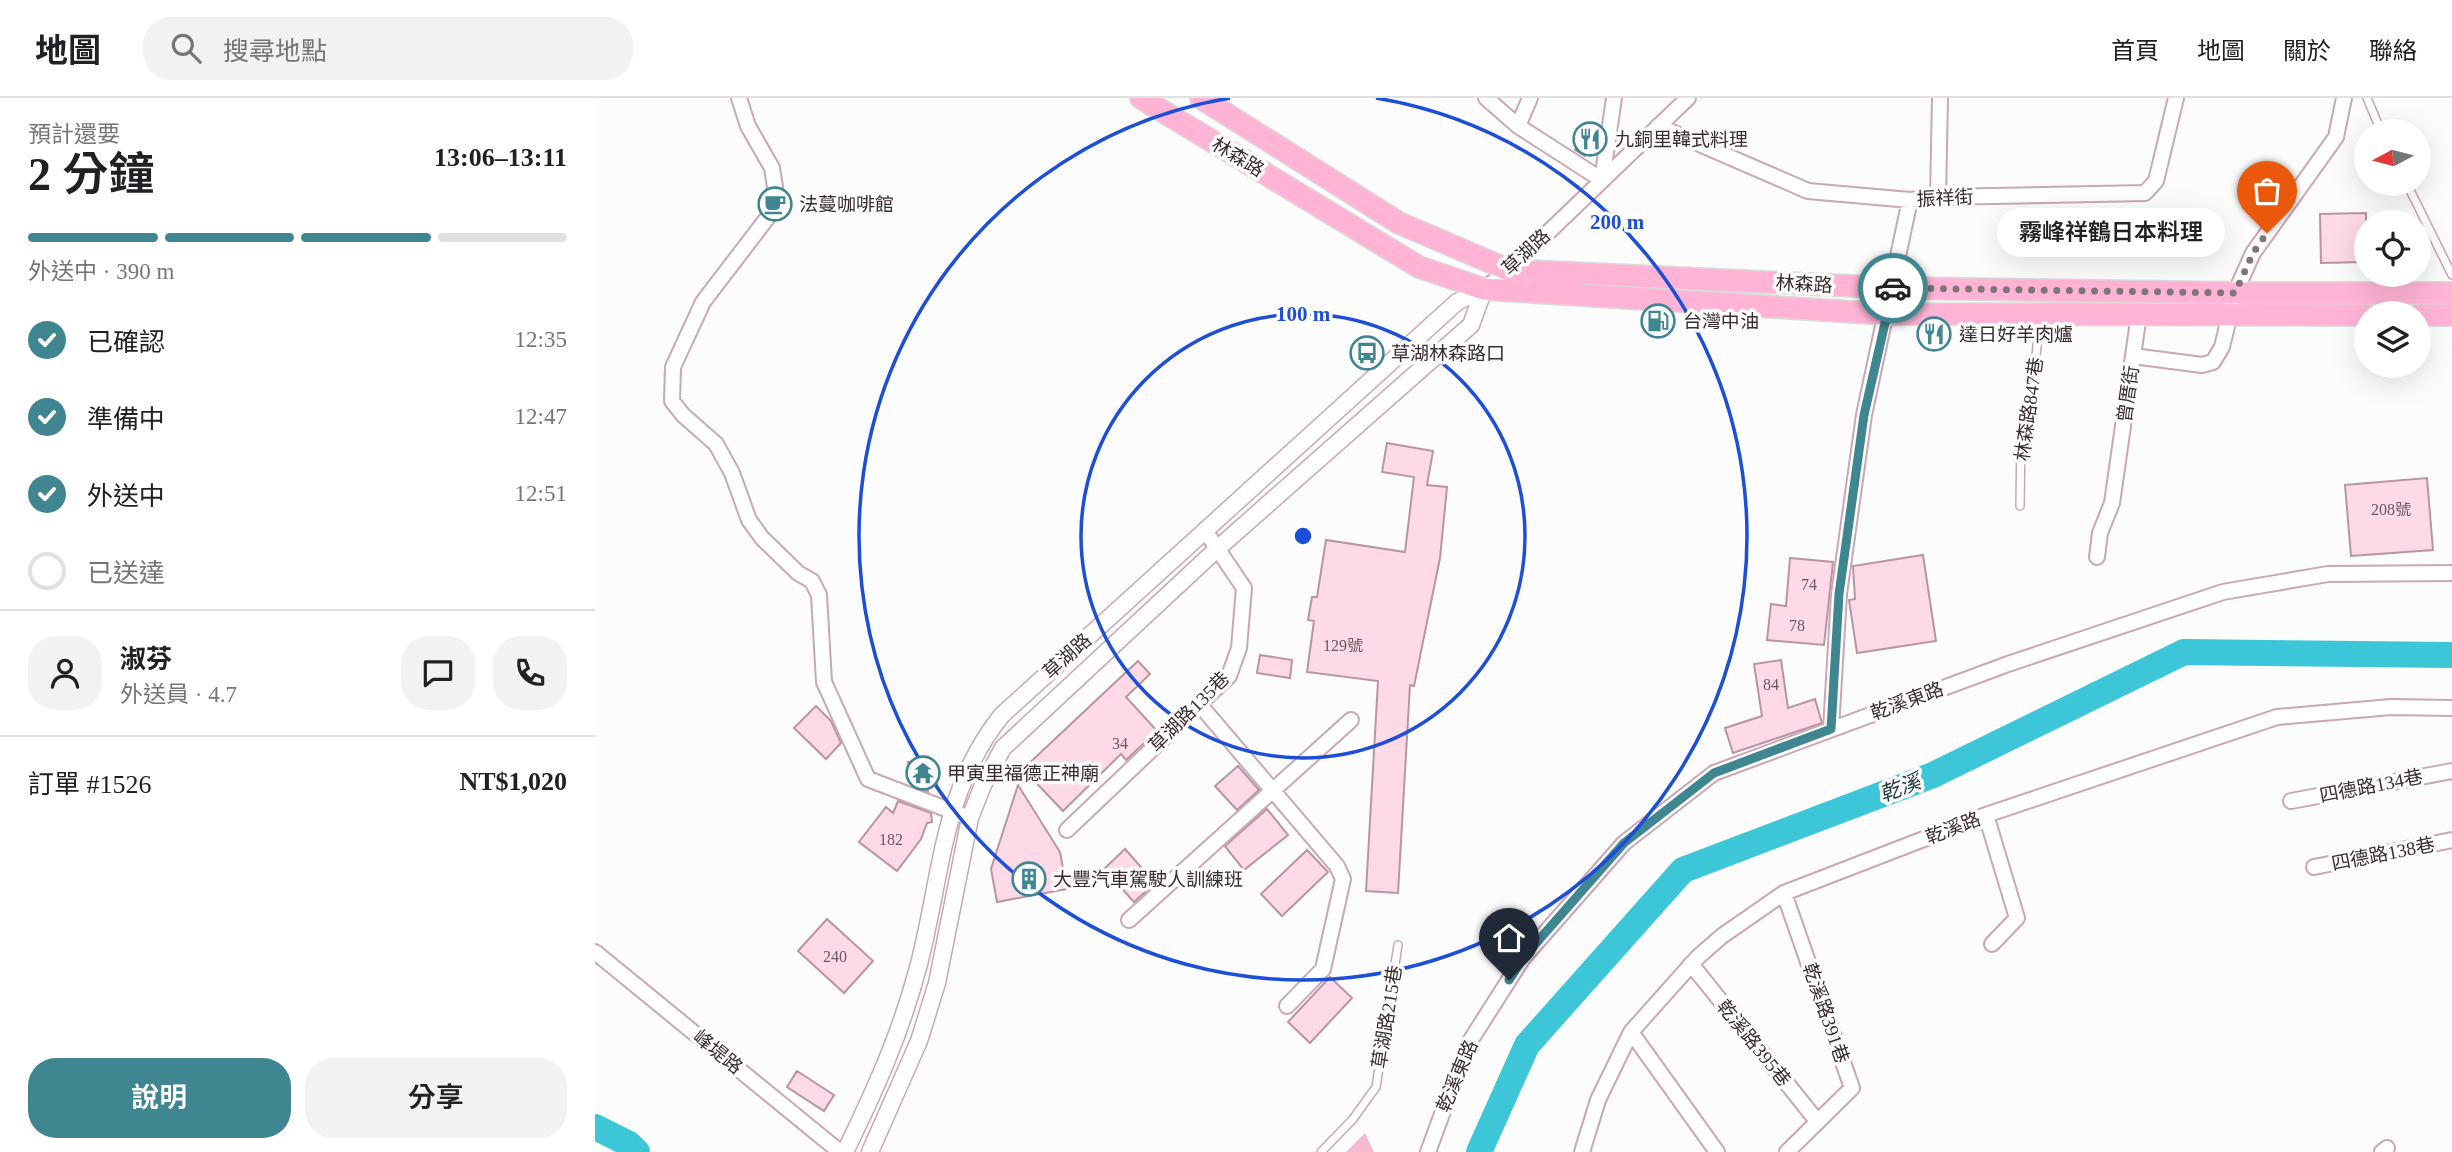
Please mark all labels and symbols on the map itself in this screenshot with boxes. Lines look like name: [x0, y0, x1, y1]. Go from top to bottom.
north arrow: [2354, 119, 2431, 196]
restaurant icon: 九銅里韓式料理: [1571, 120, 1609, 158]
place label: 九銅里韓式料理: [1615, 129, 1748, 150]
street label: 林森路: [1208, 133, 1268, 181]
pin: [2237, 161, 2297, 233]
cafe icon: 法蔓咖啡館: [756, 185, 794, 223]
street label: 振祥街: [1916, 186, 1974, 210]
place label: 法蔓咖啡館: [799, 194, 894, 215]
callout: 霧峰祥鶴日本料理: [1997, 208, 2225, 258]
text: 200 m: [1590, 210, 1645, 234]
street label: 草湖路: [1498, 225, 1554, 279]
courier: [1858, 253, 1928, 323]
street label: 林森路: [1775, 272, 1833, 296]
text: 100 m: [1276, 302, 1331, 326]
fuel station icon: 台灣中油: [1639, 302, 1677, 340]
place label: 台灣中油: [1683, 311, 1759, 332]
restaurant icon: 達日好羊肉爐: [1915, 315, 1953, 353]
place label: 達日好羊肉爐: [1959, 324, 2073, 345]
bus stop icon: 草湖林森路口: [1348, 334, 1386, 372]
place label: 草湖林森路口: [1391, 343, 1505, 364]
street label: 林森路847巷: [2011, 356, 2047, 462]
street label: 曾厝街: [2114, 364, 2142, 424]
house number: 208號: [2371, 501, 2411, 518]
centre of rings: [1291, 524, 1315, 548]
house number: 74: [1801, 576, 1817, 593]
house number: 78: [1789, 617, 1805, 634]
street label: 草湖路: [1039, 629, 1095, 683]
house number: 129號: [1323, 637, 1363, 654]
street label: 草湖路135巷: [1145, 668, 1233, 756]
house number: 84: [1763, 676, 1779, 693]
street label: 乾溪東路: [1868, 678, 1946, 724]
house number: 34: [1112, 735, 1128, 752]
temple icon: 甲寅里福德正神廟: [904, 754, 942, 792]
place label: 甲寅里福德正神廟: [947, 763, 1099, 784]
street label: 四德路134巷: [2318, 766, 2424, 806]
water label: 乾溪: [1876, 768, 1927, 807]
street label: 乾溪路: [1923, 808, 1983, 848]
house number: 182: [879, 831, 903, 848]
street label: 四德路138巷: [2330, 834, 2436, 874]
building icon: 大豐汽車駕駛人訓練班: [1010, 860, 1048, 898]
place label: 大豐汽車駕駛人訓練班: [1053, 869, 1243, 890]
pin: [1479, 908, 1539, 980]
house number: 240: [823, 948, 847, 965]
street label: 乾溪路391巷: [1799, 960, 1853, 1066]
street label: 草湖路215巷: [1368, 964, 1406, 1070]
street label: 乾溪路395巷: [1713, 996, 1795, 1090]
street label: 峰堤路: [689, 1026, 747, 1078]
street label: 乾溪東路: [1432, 1037, 1482, 1115]

